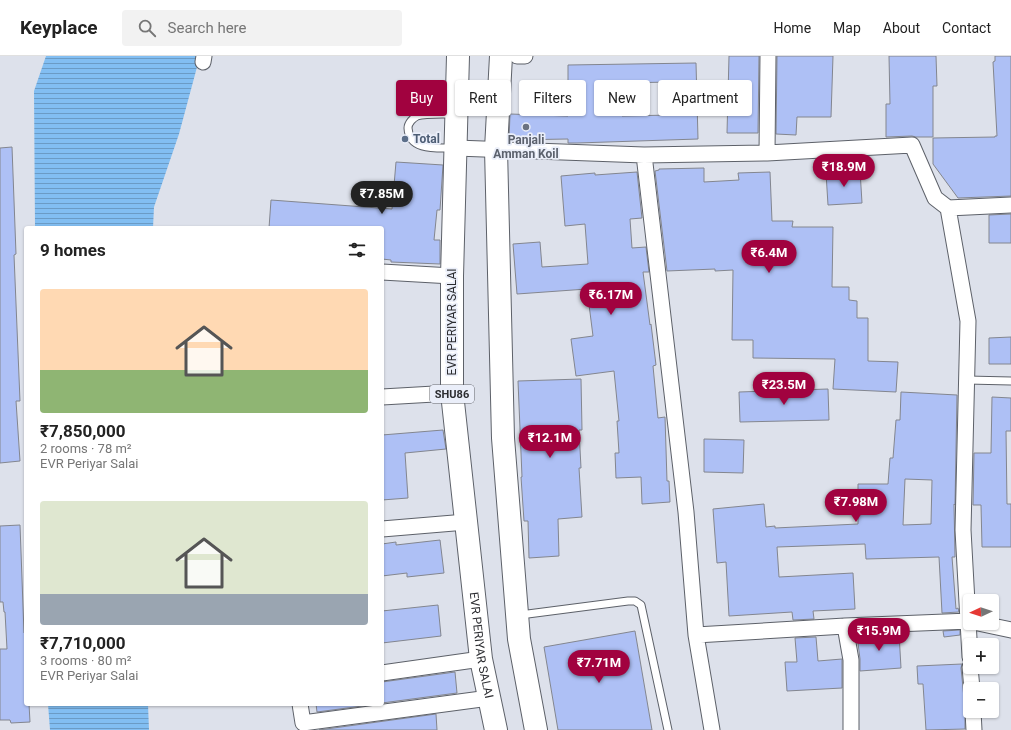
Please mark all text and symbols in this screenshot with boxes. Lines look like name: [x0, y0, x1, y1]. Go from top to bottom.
search box: [122, 10, 402, 46]
text: Keyplace: [20, 16, 98, 39]
icon: search: [136, 17, 158, 39]
text: Search here: [168, 19, 247, 37]
text: Home: [773, 20, 811, 36]
text: Map: [833, 20, 861, 36]
text: About: [883, 20, 920, 36]
text: Contact: [942, 20, 991, 36]
chip: Buy: [396, 80, 447, 116]
chip: Rent: [455, 80, 511, 116]
chip: Filters: [519, 80, 586, 116]
chip: New: [594, 80, 650, 116]
chip: Apartment: [658, 80, 752, 116]
marker: Panjali Amman Koil: [521, 122, 531, 132]
place label: Total: [413, 132, 440, 146]
place label: Panjali Amman Koil: [493, 133, 559, 161]
marker: Total: [400, 134, 410, 144]
pin: ₹18.9M: [811, 154, 877, 188]
text: ₹18.9M: [822, 159, 866, 174]
pin: ₹7.85M: [349, 181, 415, 215]
text: ₹7.85M: [360, 186, 404, 201]
icon: filters: [346, 239, 368, 261]
text: 9 homes: [40, 240, 106, 260]
pin: ₹6.4M: [741, 240, 797, 274]
text: ₹6.4M: [751, 245, 787, 260]
street label: EVR PERIYAR SALAI: [445, 268, 459, 376]
pin: ₹6.17M: [578, 282, 644, 316]
text: ₹6.17M: [589, 287, 633, 302]
icon: home: [168, 315, 240, 387]
pin: ₹23.5M: [751, 372, 817, 406]
text: ₹23.5M: [762, 377, 806, 392]
road number: SHU86: [430, 385, 474, 403]
text: ₹7,850,000: [40, 421, 126, 441]
pin: ₹12.1M: [517, 425, 583, 459]
text: ₹12.1M: [528, 430, 572, 445]
text: 2 rooms · 78 m²: [40, 441, 132, 456]
text: EVR Periyar Salai: [40, 456, 138, 471]
pin: ₹7.98M: [823, 489, 889, 523]
text: ₹7.98M: [834, 494, 878, 509]
icon: home: [168, 527, 240, 599]
street label: EVR PERIYAR SALAI: [467, 591, 496, 700]
north arrow: [963, 594, 999, 630]
map controls: [963, 594, 999, 718]
pin: ₹15.9M: [846, 618, 912, 652]
text: ₹15.9M: [857, 623, 901, 638]
text: ₹7,710,000: [40, 633, 126, 653]
button: +: [963, 638, 999, 674]
pin: ₹7.71M: [566, 650, 632, 684]
text: 3 rooms · 80 m²: [40, 653, 132, 668]
text: ₹7.71M: [577, 655, 621, 670]
text: EVR Periyar Salai: [40, 668, 138, 683]
button: −: [963, 682, 999, 718]

